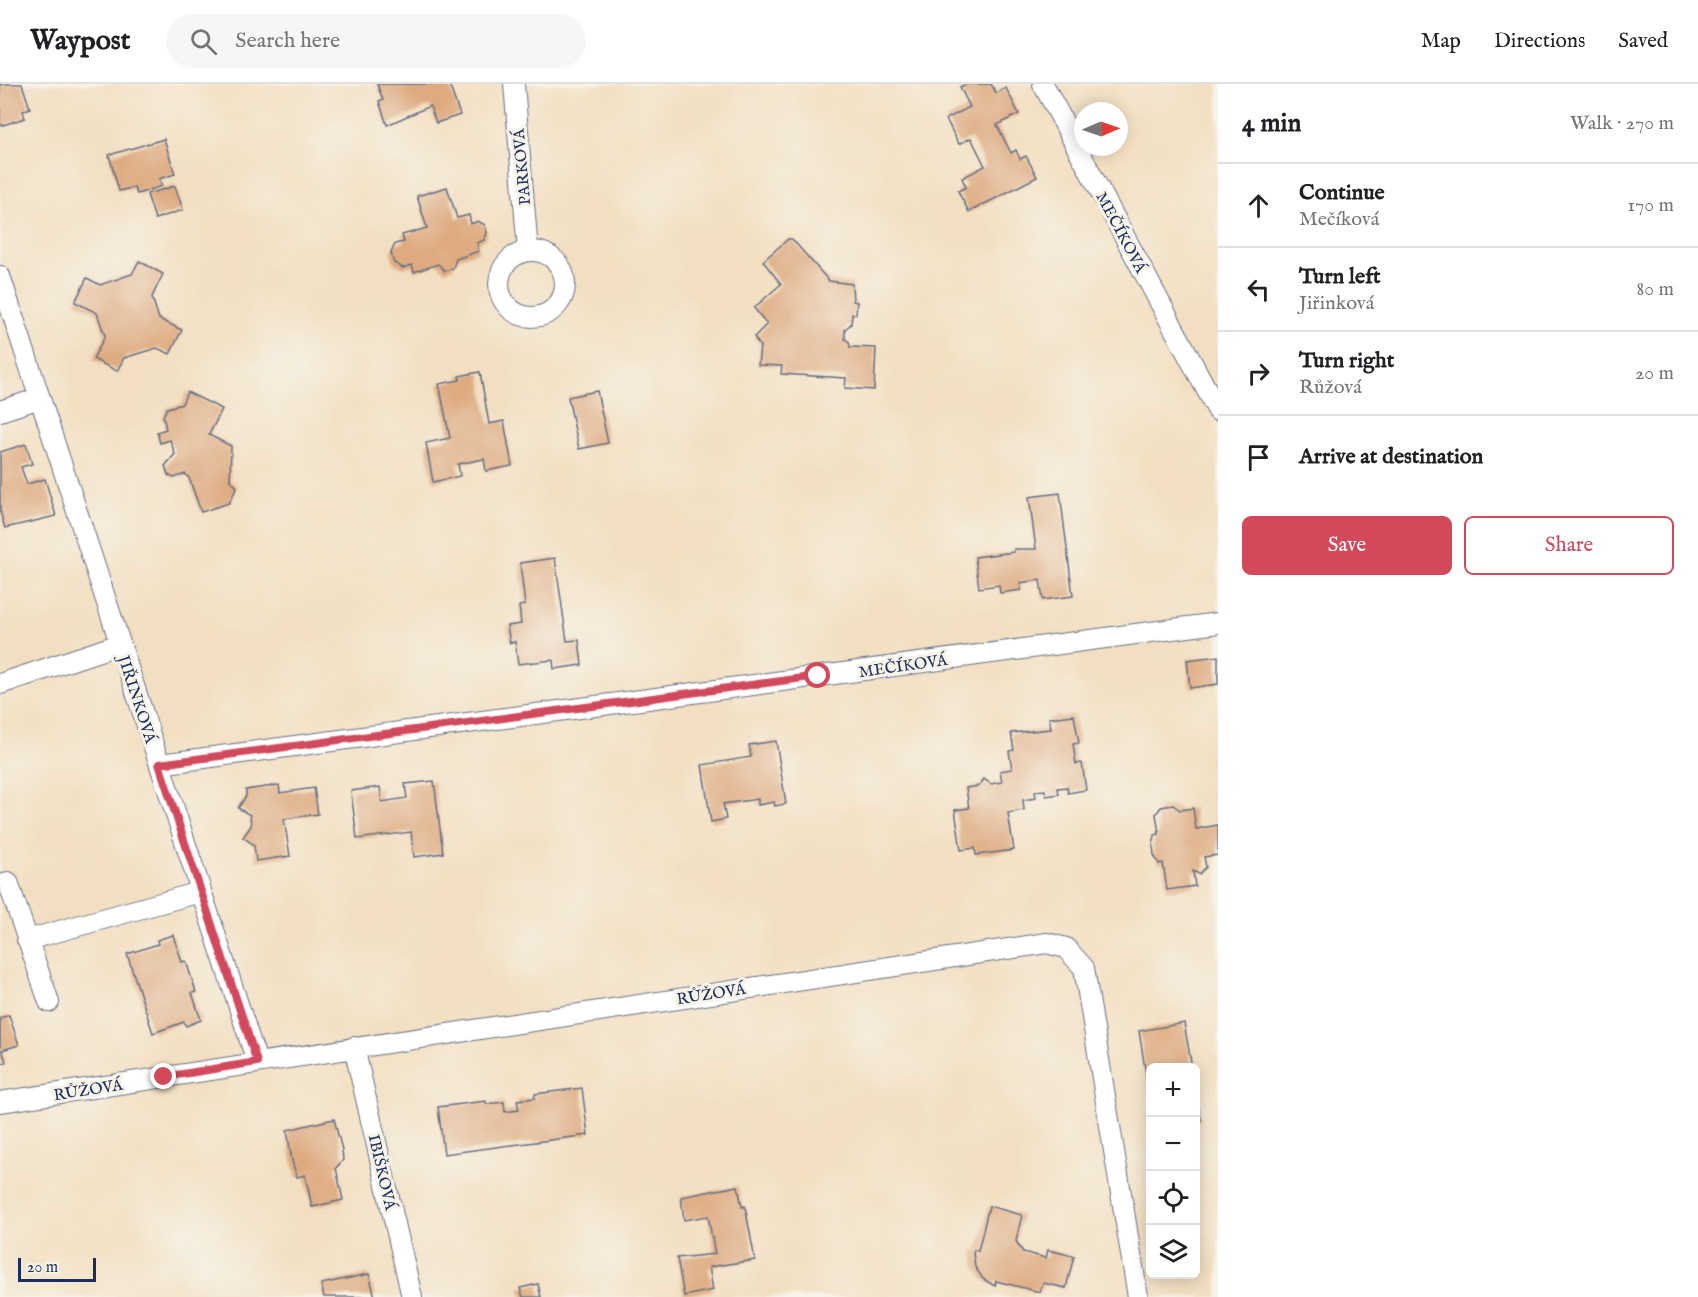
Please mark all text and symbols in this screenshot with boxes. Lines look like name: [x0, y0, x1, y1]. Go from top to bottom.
search box: [166, 14, 586, 68]
text: Waypost: [30, 24, 130, 59]
icon: search: [187, 25, 220, 58]
text: Search here: [235, 27, 340, 55]
text: Map: [1421, 28, 1461, 55]
text: Directions: [1494, 28, 1585, 55]
text: Saved: [1618, 28, 1668, 55]
north arrow: [1074, 102, 1128, 156]
text: 4 min: [1242, 107, 1301, 140]
text: Walk · 270 m: [1570, 111, 1674, 136]
street label: PARKOVÁ: [508, 127, 536, 206]
text: Continue: [1299, 179, 1385, 207]
street label: MEČÍKOVÁ: [1090, 188, 1152, 278]
icon: ahead: [1242, 189, 1275, 222]
text: 170 m: [1628, 193, 1674, 218]
text: Mečíková: [1299, 207, 1379, 232]
text: Turn left: [1299, 263, 1381, 291]
icon: left: [1242, 273, 1275, 306]
text: 80 m: [1637, 277, 1674, 302]
text: Jiřinková: [1299, 291, 1374, 316]
text: Turn right: [1299, 347, 1394, 375]
icon: right: [1242, 357, 1275, 390]
text: 20 m: [1635, 361, 1674, 386]
text: Růžová: [1299, 375, 1362, 400]
icon: arrive: [1242, 441, 1275, 474]
text: Arrive at destination: [1299, 443, 1483, 471]
button: Save: [1242, 516, 1452, 575]
button: Share: [1464, 516, 1674, 575]
street label: MEČÍKOVÁ: [857, 649, 950, 683]
street label: JIŘINKOVÁ: [112, 651, 162, 747]
route start: [804, 662, 830, 688]
street label: RŮŽOVÁ: [675, 977, 749, 1010]
route end: [150, 1063, 176, 1089]
map controls: [1146, 1063, 1200, 1279]
button: +: [1146, 1063, 1200, 1117]
street label: RŮŽOVÁ: [52, 1073, 126, 1106]
button: −: [1146, 1117, 1200, 1171]
street label: IBIŠKOVÁ: [363, 1132, 402, 1214]
button: locate: [1146, 1171, 1200, 1225]
button: layers: [1146, 1225, 1200, 1279]
scale bar: [18, 1255, 96, 1282]
text: 20 m: [27, 1258, 58, 1278]

